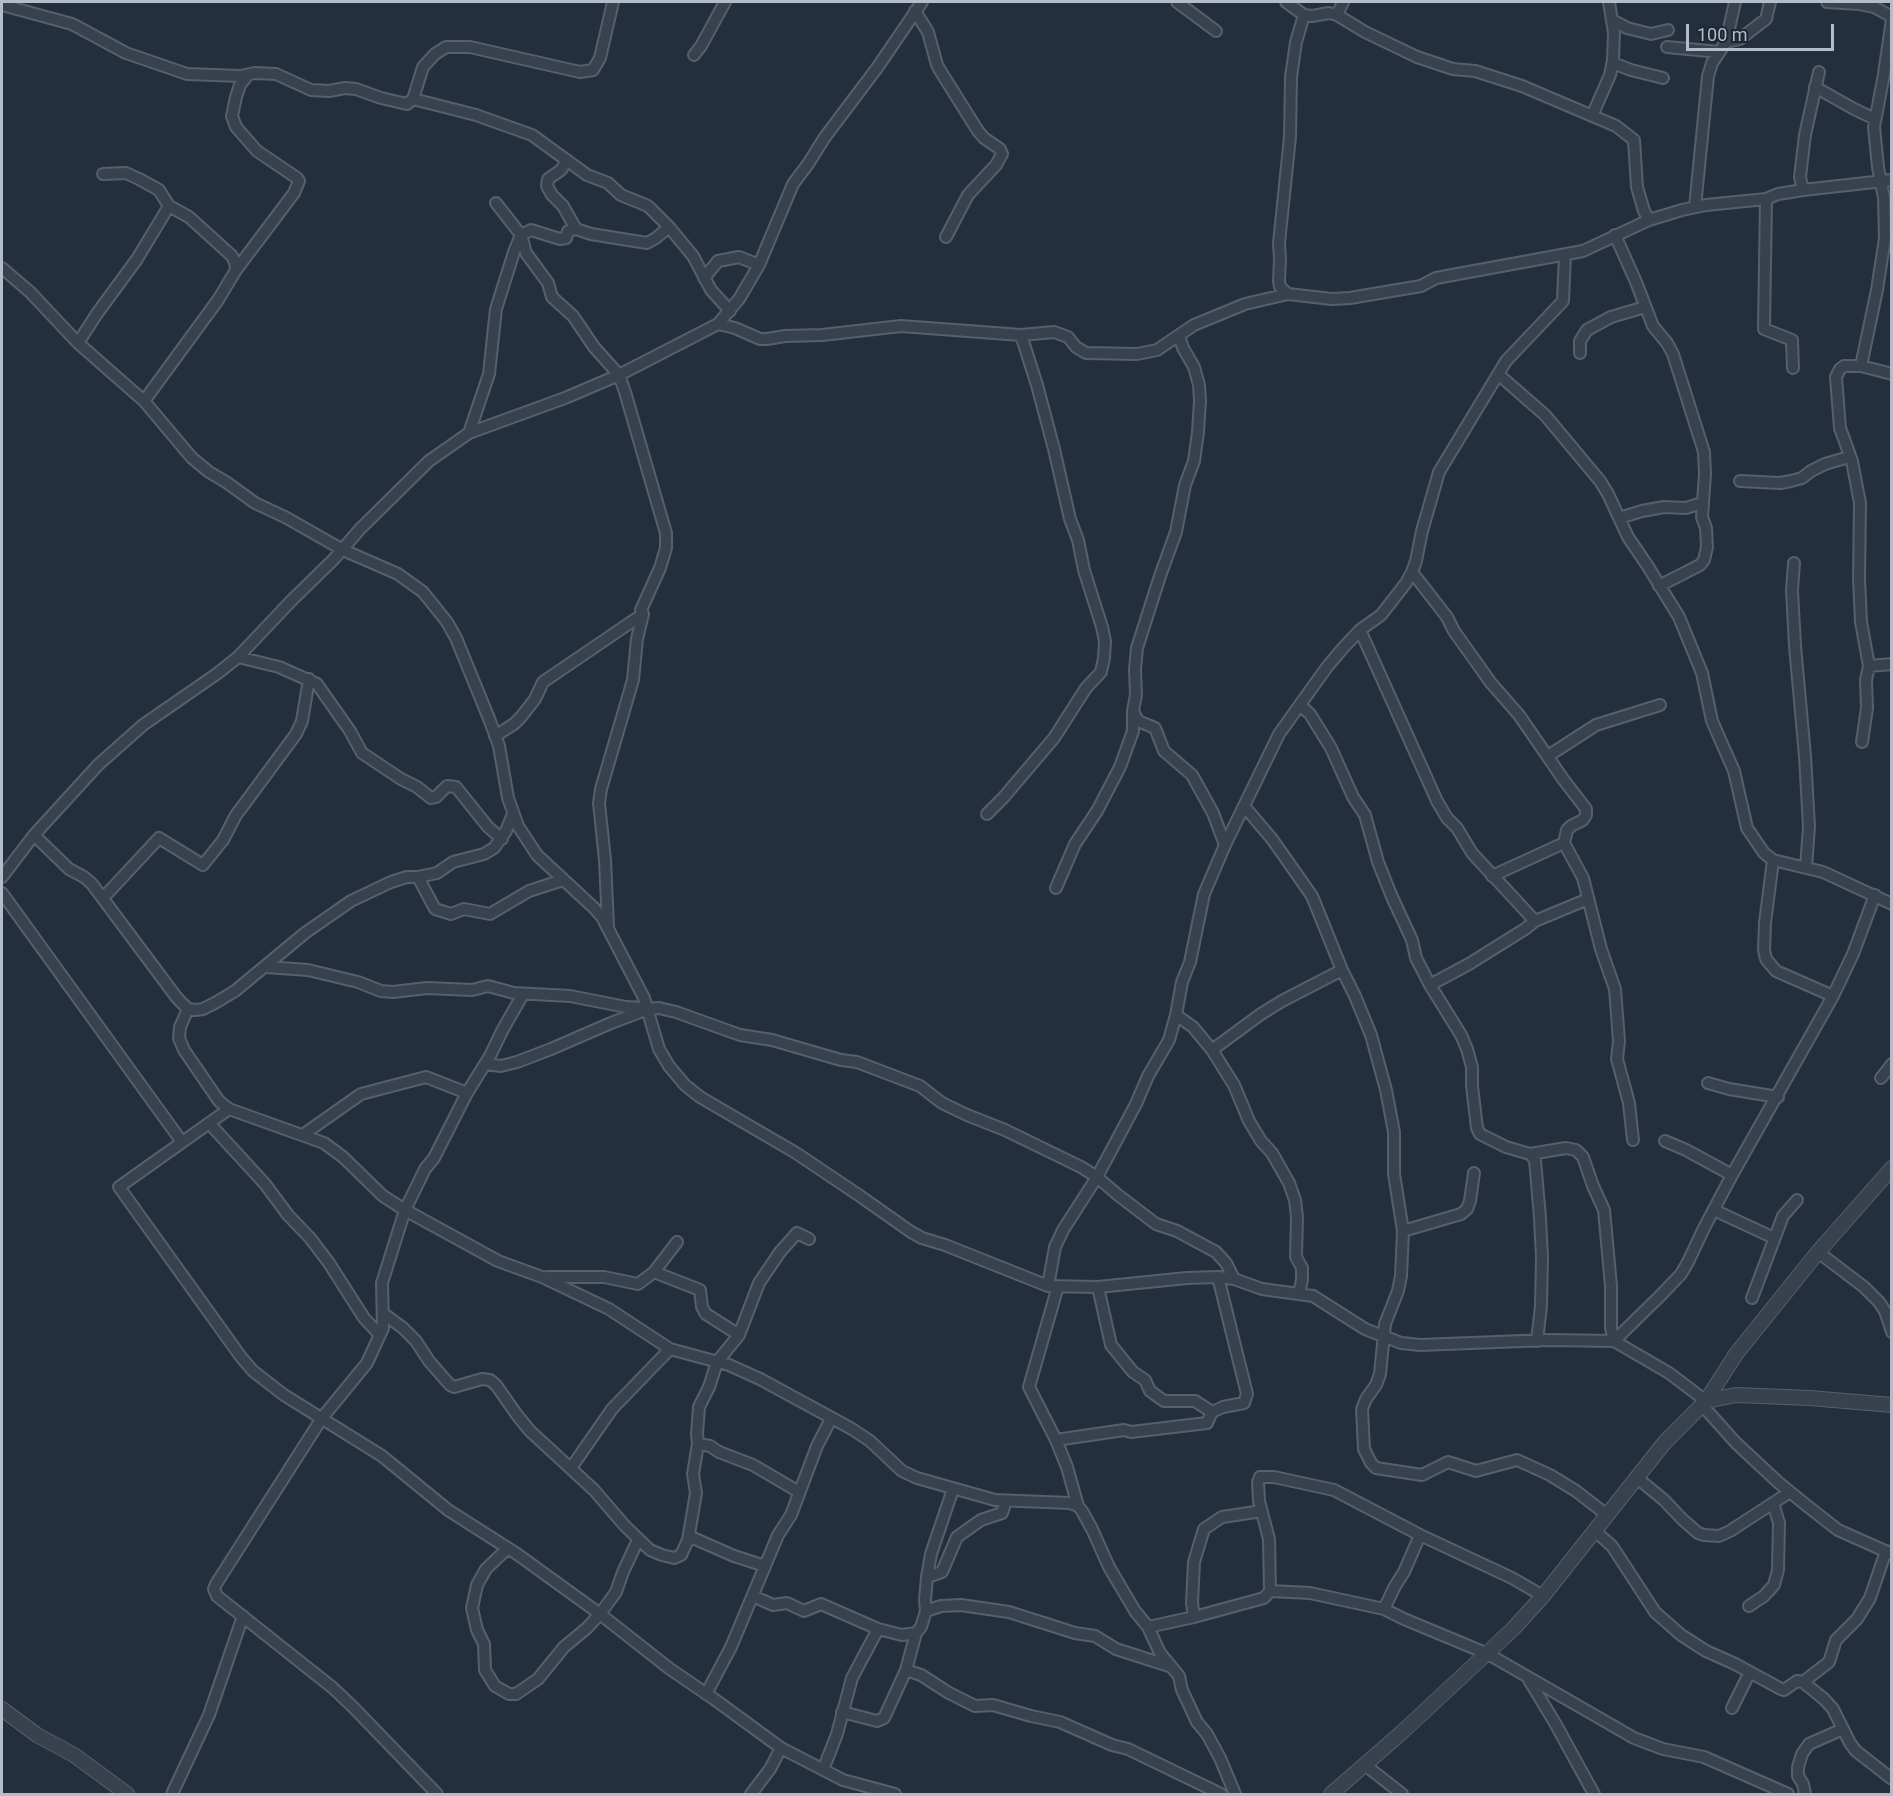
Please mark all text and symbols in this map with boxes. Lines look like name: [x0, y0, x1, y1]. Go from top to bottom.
scale bar: [1689, 12, 1838, 50]
text: 100 m: [1697, 24, 1748, 45]

